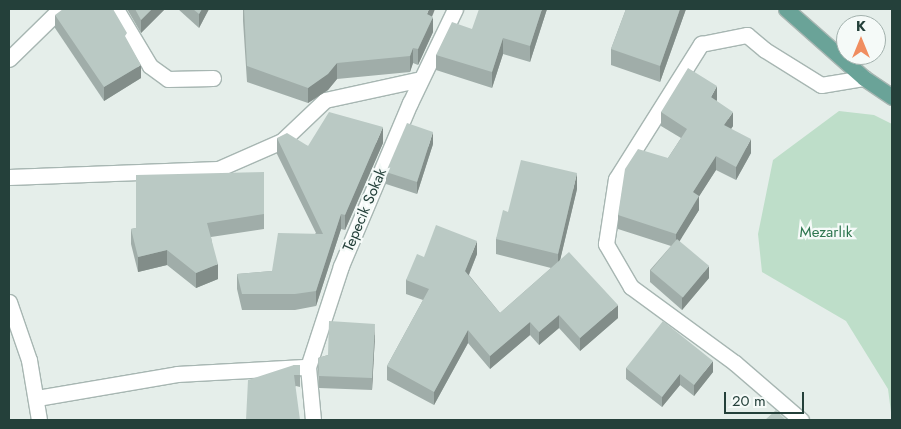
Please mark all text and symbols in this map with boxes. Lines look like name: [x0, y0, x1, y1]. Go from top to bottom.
north arrow: [836, 15, 886, 65]
text: K: [856, 16, 866, 36]
street label: Tepecik Sokak: [339, 166, 391, 254]
park label: Mezarlık: [800, 224, 852, 242]
scale bar: [726, 382, 806, 414]
text: 20 m: [732, 390, 766, 412]

